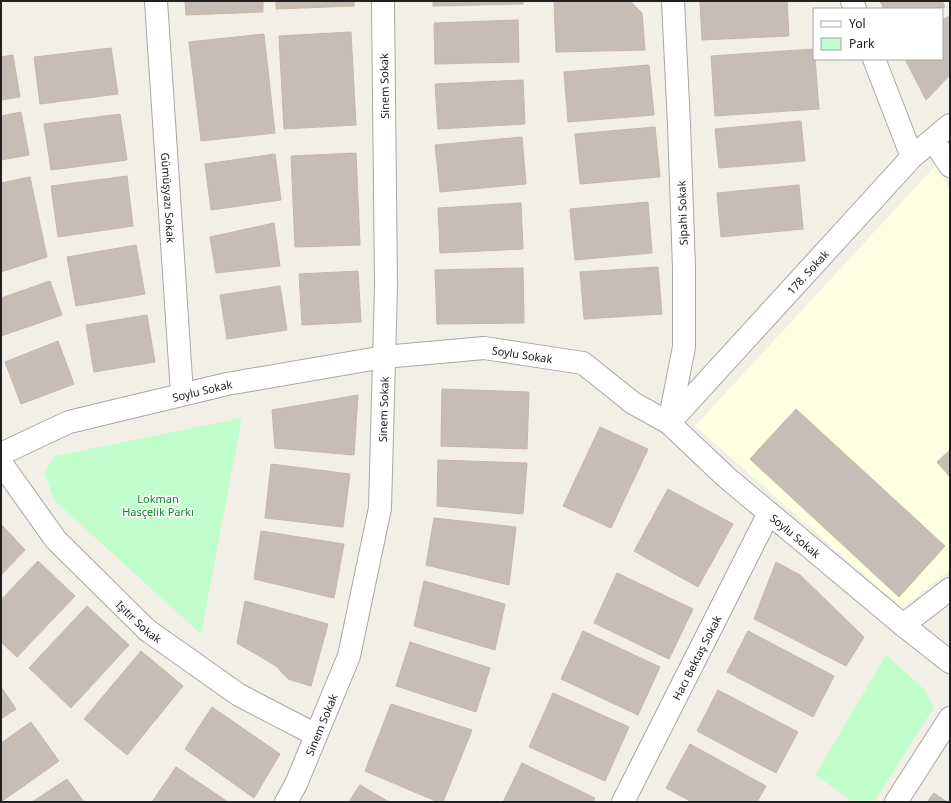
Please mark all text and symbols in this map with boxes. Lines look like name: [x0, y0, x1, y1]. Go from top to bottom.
legend: [813, 8, 943, 60]
text: Yol: [849, 15, 866, 32]
text: Park: [849, 35, 875, 52]
street label: Sinem Sokak: [376, 53, 392, 119]
street label: Gümüşyazı Sokak: [159, 152, 179, 243]
street label: Sipahi Sokak: [673, 180, 691, 246]
street label: 178. Sokak: [783, 246, 832, 297]
street label: Soylu Sokak: [491, 342, 554, 366]
street label: Soylu Sokak: [171, 376, 233, 404]
street label: Sinem Sokak: [374, 376, 391, 442]
park label: Lokman Hasçelik Parkı: [122, 491, 194, 519]
street label: Soylu Sokak: [767, 510, 824, 561]
street label: Işıtır Sokak: [113, 597, 165, 646]
street label: Hacı Bektaş Sokak: [668, 612, 724, 702]
street label: Sinem Sokak: [301, 691, 340, 758]

